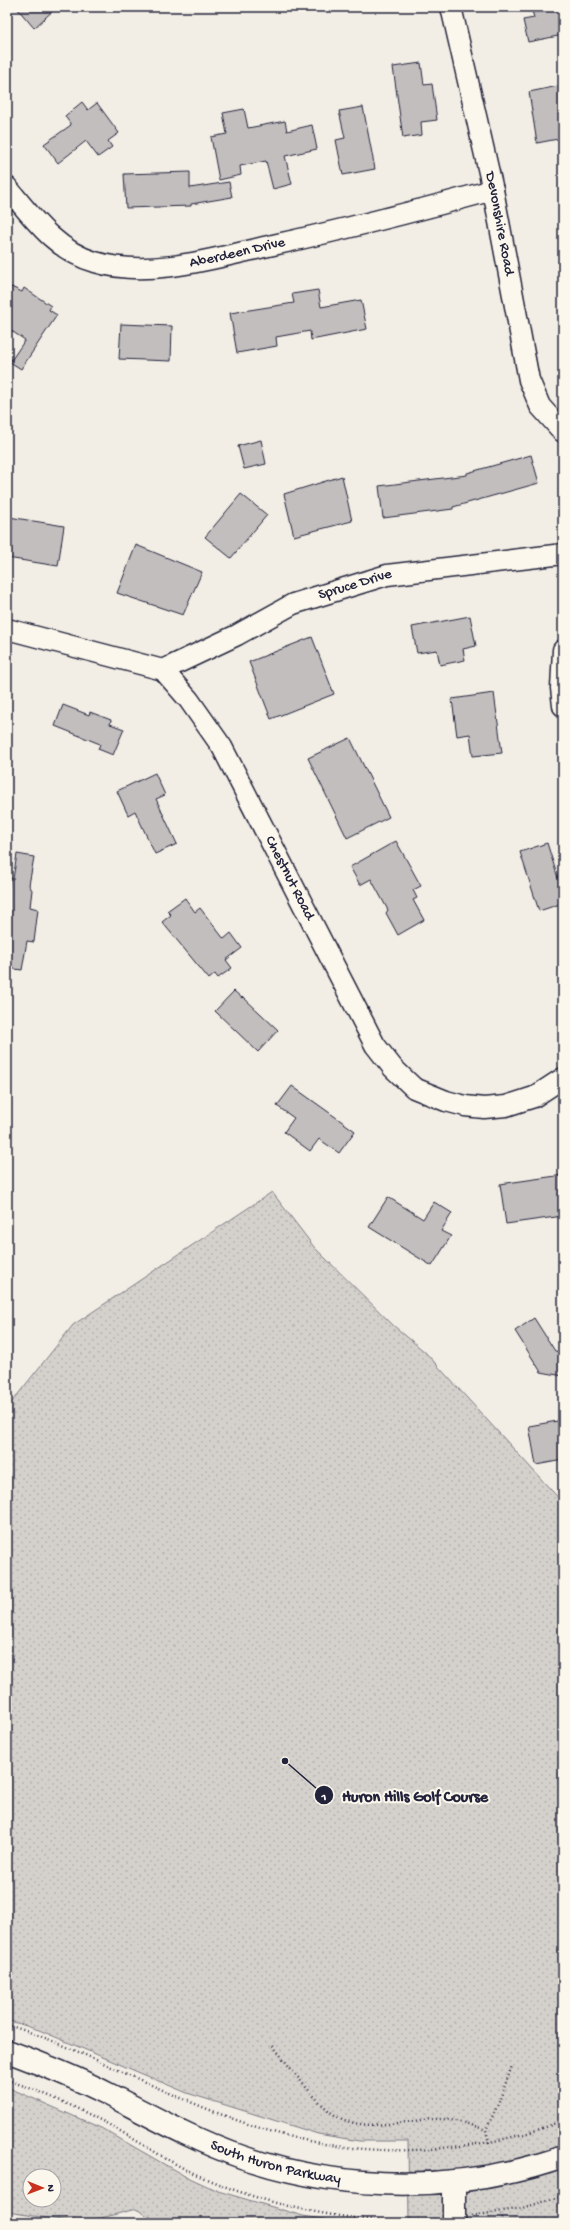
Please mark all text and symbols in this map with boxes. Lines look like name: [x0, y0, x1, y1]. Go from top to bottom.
street label: Devonshire Road: [480, 169, 518, 278]
street label: Aberdeen Drive: [188, 234, 287, 272]
street label: Spruce Drive: [316, 565, 393, 605]
street label: Chestnut Road: [260, 833, 319, 925]
callout: Huron Hills Golf Course: [314, 1781, 496, 1809]
text: Huron Hills Golf Course: [342, 1788, 489, 1808]
text: 1: [321, 1791, 327, 1805]
street label: South Huron Parkway: [207, 2137, 342, 2189]
north arrow: [22, 2168, 62, 2208]
text: N: [44, 2184, 56, 2192]

